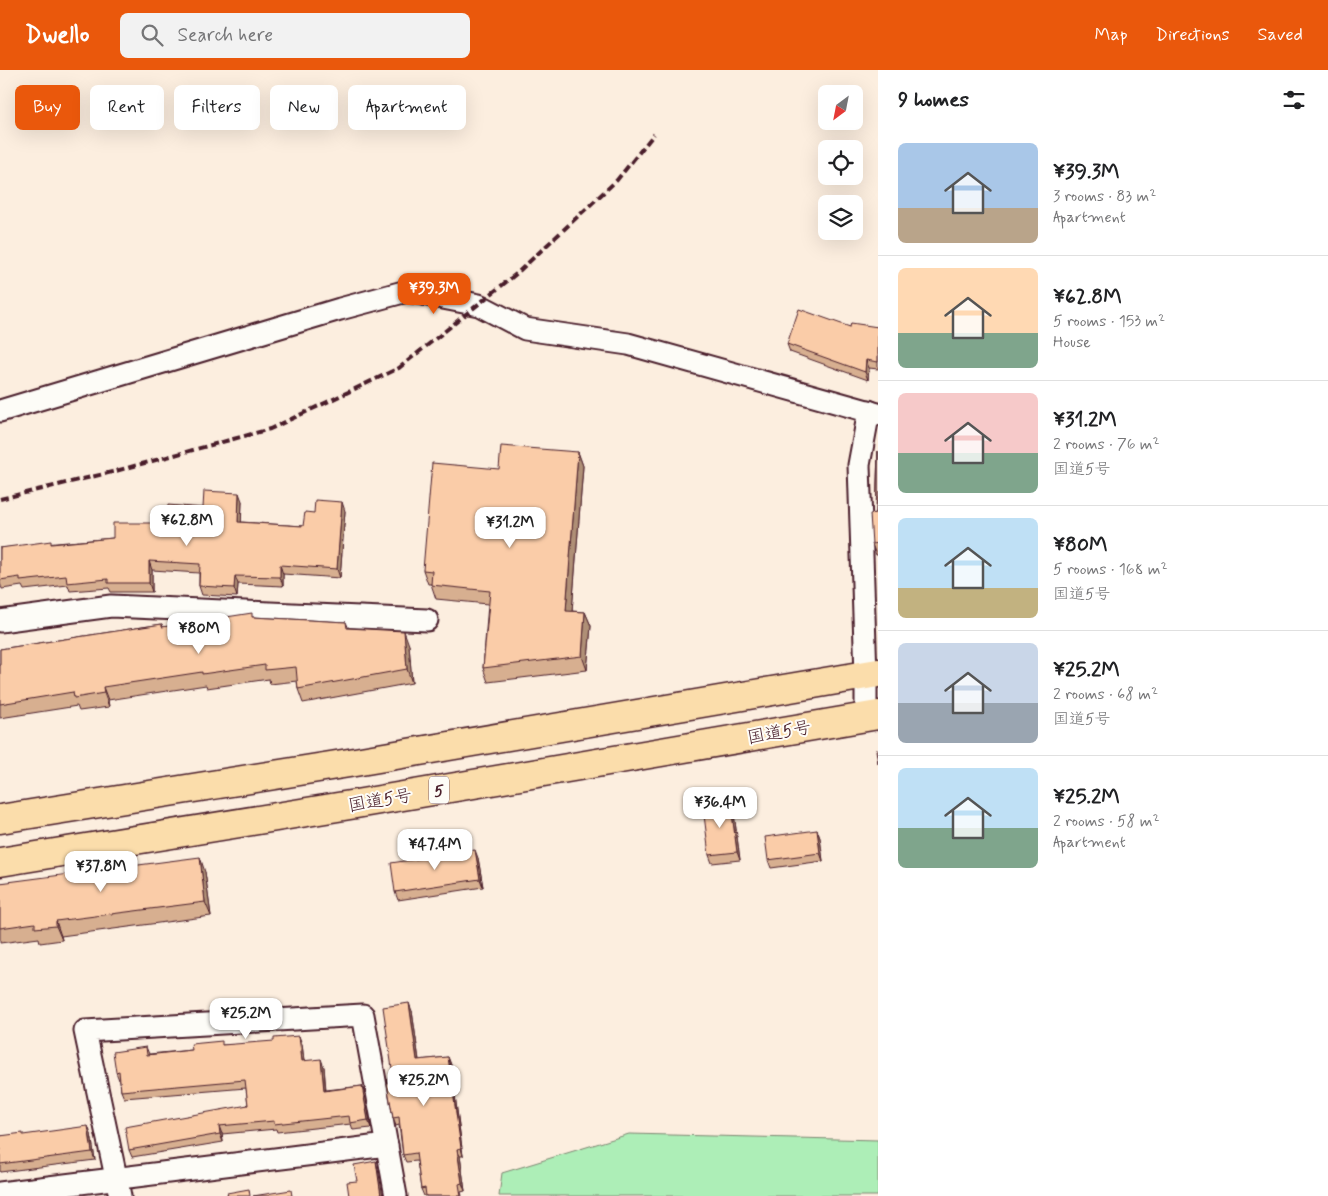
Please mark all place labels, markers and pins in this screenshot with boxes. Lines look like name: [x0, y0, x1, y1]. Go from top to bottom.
pin: ¥39.3M: [393, 272, 475, 315]
pin: ¥62.8M: [146, 504, 228, 547]
pin: ¥31.2M: [469, 506, 551, 549]
pin: ¥80M: [169, 612, 229, 655]
pin: ¥36.4M: [679, 786, 761, 829]
pin: ¥47.4M: [394, 828, 476, 871]
pin: ¥37.8M: [60, 850, 142, 893]
pin: ¥25.2M: [205, 998, 287, 1040]
pin: ¥25.2M: [383, 1064, 465, 1107]

